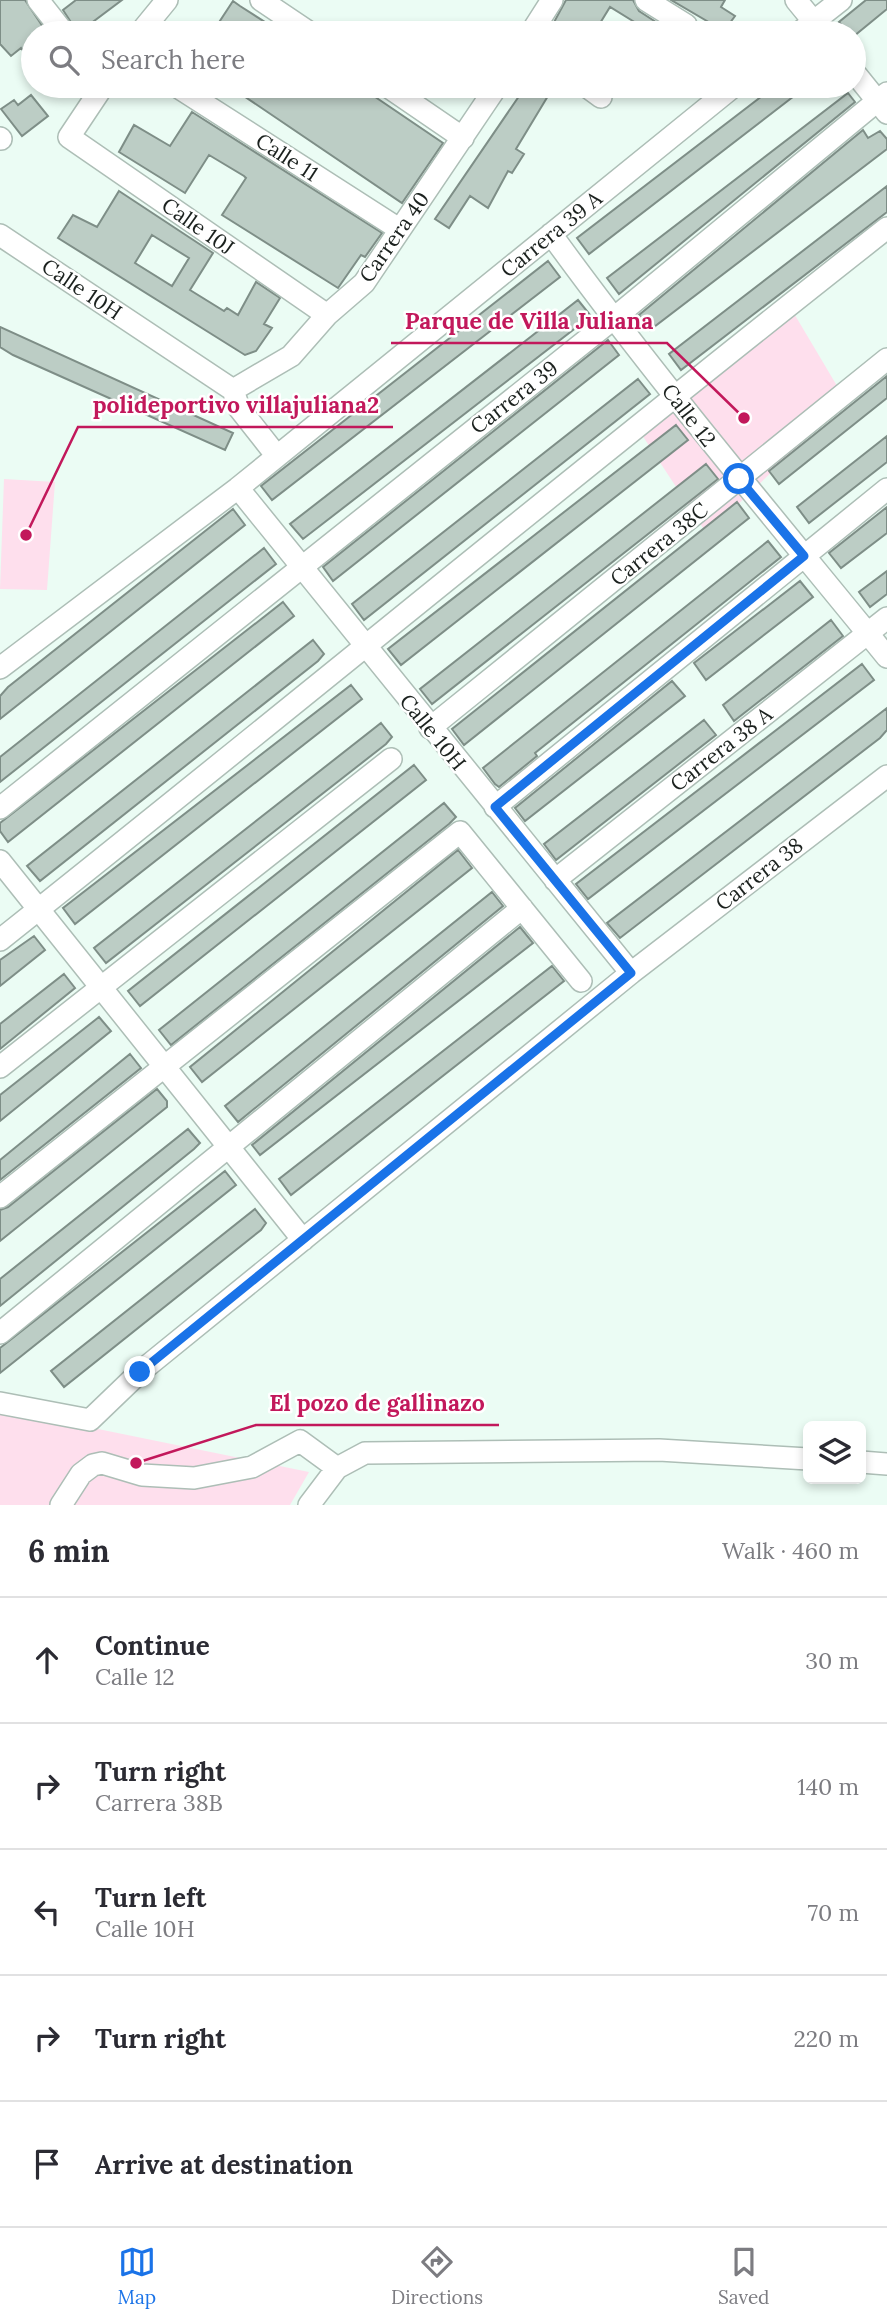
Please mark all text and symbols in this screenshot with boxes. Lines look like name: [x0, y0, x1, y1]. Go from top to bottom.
search box: [21, 21, 866, 98]
icon: search: [45, 41, 83, 79]
text: Search here: [101, 43, 245, 76]
street label: Calle 11: [251, 127, 323, 187]
street label: Carrera 39 A: [495, 184, 608, 283]
street label: Carrera 40: [353, 186, 435, 288]
street label: Calle 10J: [157, 191, 240, 261]
street label: Calle 10H: [37, 252, 127, 326]
callout: Parque de Villa Juliana: [391, 299, 667, 343]
text: Parque de Villa Juliana: [405, 306, 653, 335]
street label: Carrera 39: [465, 354, 563, 440]
street label: Calle 12: [656, 378, 722, 452]
callout: polideportivo villajuliana2: [78, 383, 393, 427]
text: polideportivo villajuliana2: [93, 390, 379, 419]
route start: [723, 463, 754, 494]
street label: Carrera 38C: [604, 496, 714, 592]
street label: Calle 10H: [394, 688, 472, 776]
street label: Carrera 38 A: [664, 700, 778, 797]
street label: Carrera 38: [710, 831, 808, 917]
route end: [124, 1356, 155, 1387]
callout: El pozo de gallinazo: [256, 1381, 499, 1425]
text: El pozo de gallinazo: [269, 1388, 485, 1417]
map controls: [803, 1421, 866, 1484]
button: layers: [803, 1421, 866, 1484]
text: 6 min: [28, 1532, 110, 1570]
text: Walk · 460 m: [722, 1536, 859, 1565]
text: Continue: [95, 1629, 210, 1662]
icon: ahead: [28, 1641, 66, 1679]
text: 30 m: [805, 1646, 859, 1675]
text: Calle 12: [95, 1662, 175, 1691]
text: Turn right: [95, 1755, 226, 1788]
icon: right: [28, 1767, 66, 1805]
text: 140 m: [797, 1772, 859, 1801]
text: Carrera 38B: [95, 1788, 223, 1817]
text: Turn left: [95, 1881, 206, 1914]
icon: left: [28, 1893, 66, 1931]
text: 70 m: [808, 1898, 859, 1927]
text: Calle 10H: [95, 1914, 195, 1943]
icon: right: [28, 2019, 66, 2057]
text: Turn right: [95, 2022, 226, 2055]
text: 220 m: [793, 2024, 859, 2053]
icon: arrive: [28, 2145, 66, 2183]
text: Arrive at destination: [95, 2148, 353, 2181]
tab: Map: [118, 2243, 156, 2309]
tab: Directions: [391, 2243, 483, 2309]
tab: Saved: [718, 2243, 769, 2309]

